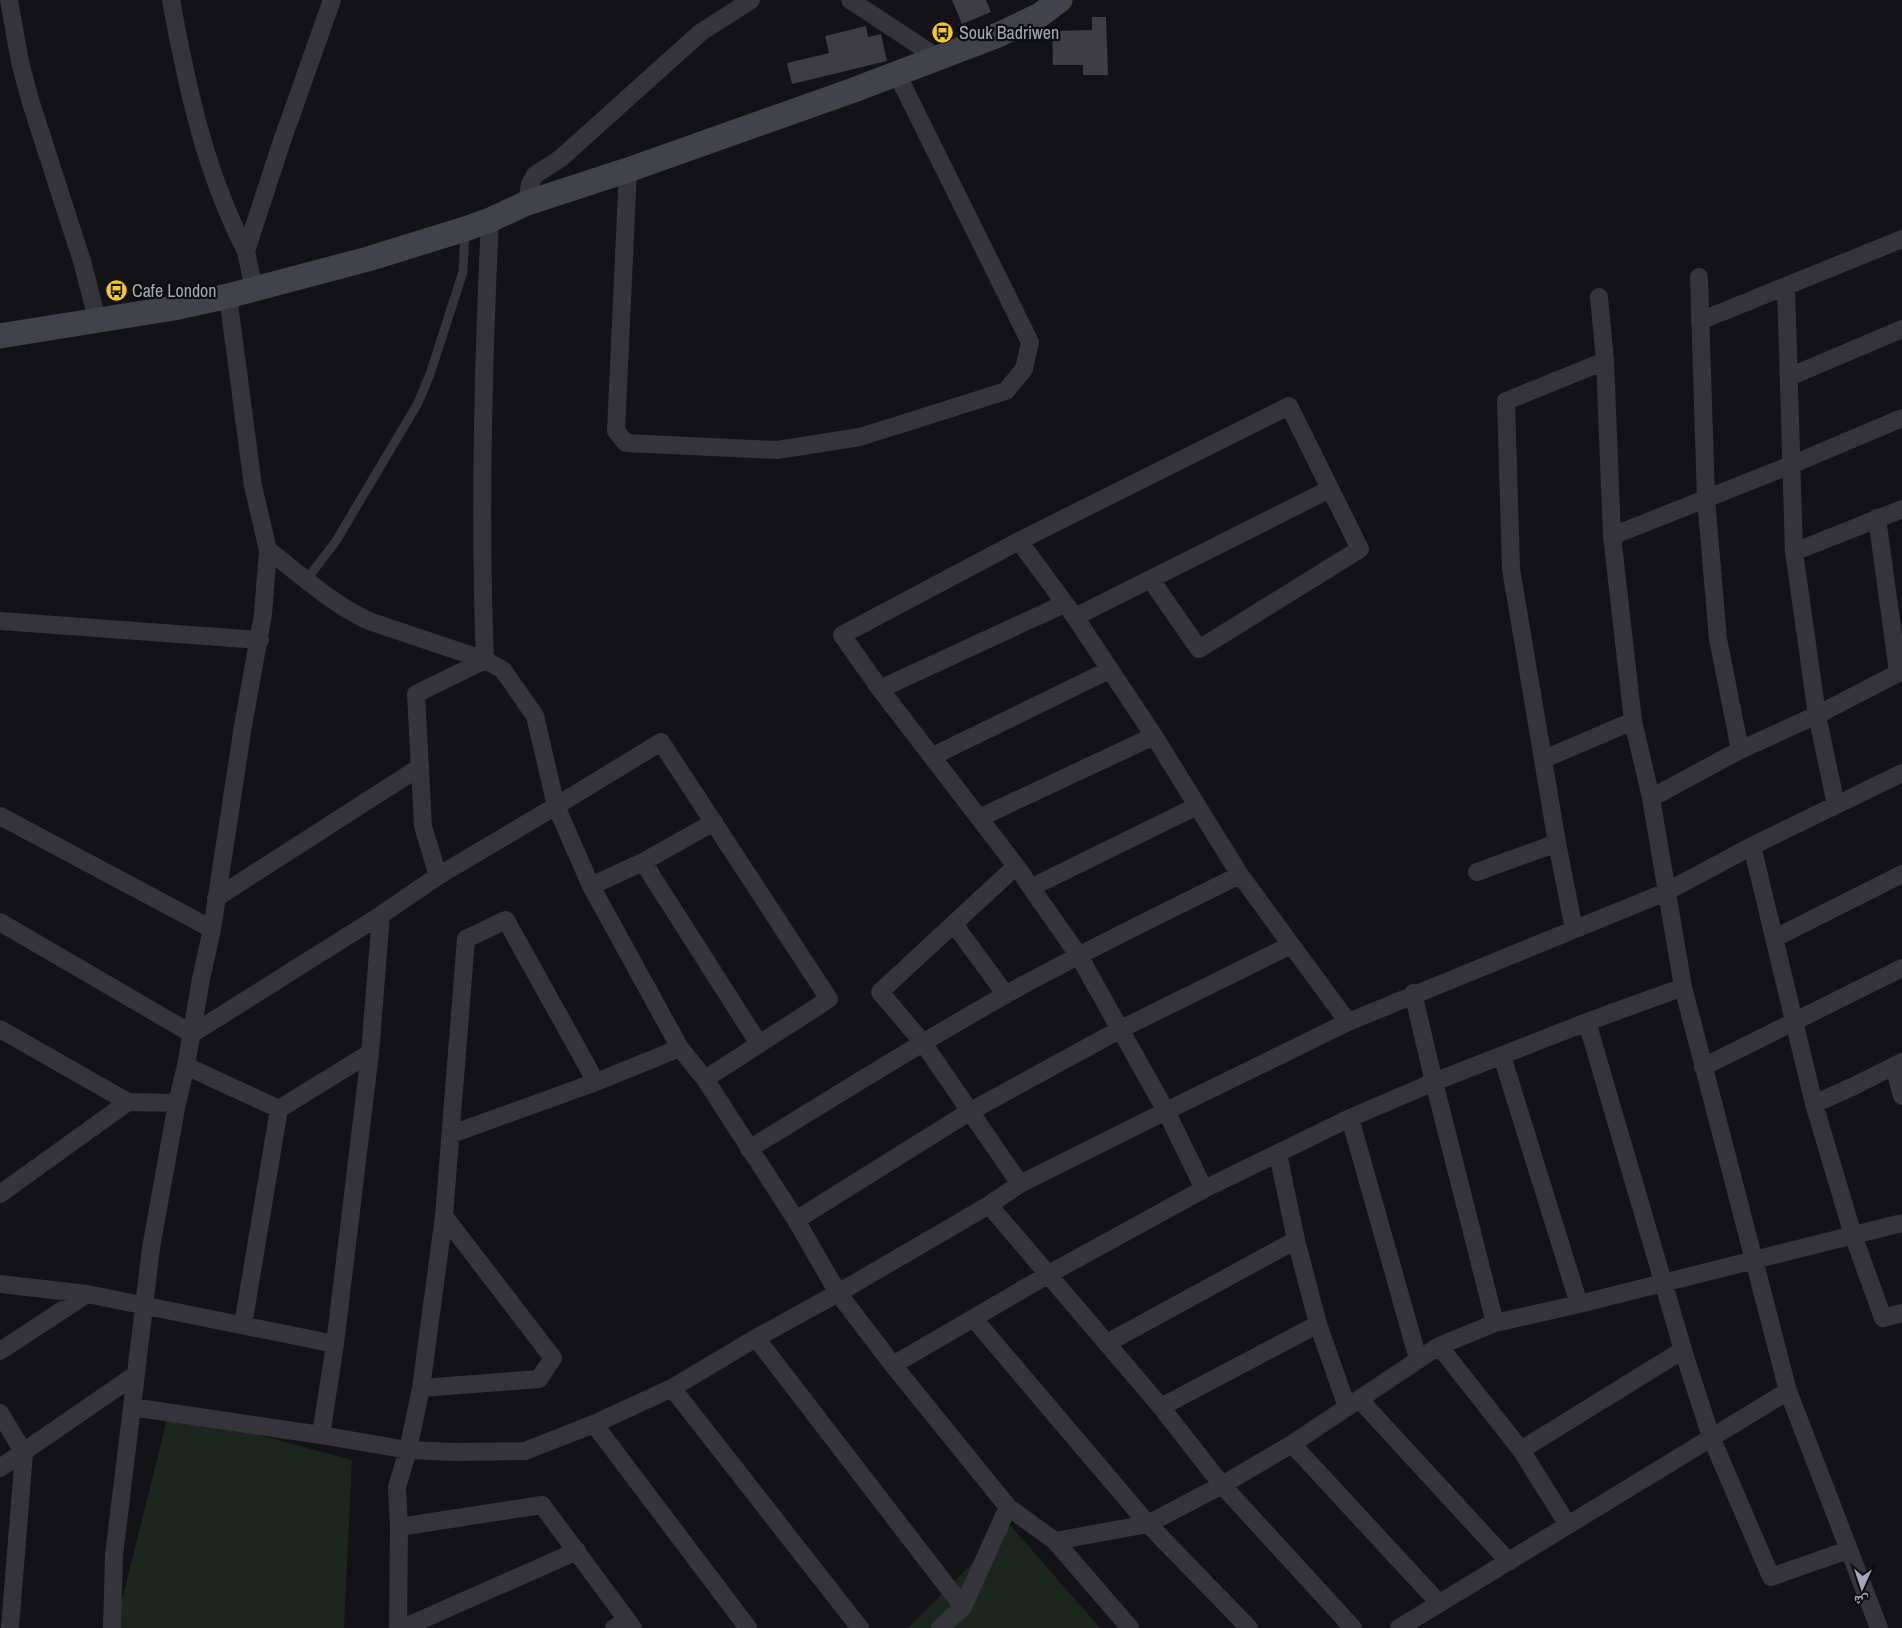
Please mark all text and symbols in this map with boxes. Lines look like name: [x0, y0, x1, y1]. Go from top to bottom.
place label: Souk Badriwen: [959, 20, 1059, 45]
bus stop icon: Souk Badriwen: [931, 21, 955, 45]
place label: Cafe London: [132, 278, 217, 303]
bus stop icon: Cafe London: [104, 279, 128, 303]
north arrow: [1837, 1563, 1887, 1613]
text: ش: [1853, 1592, 1869, 1610]

